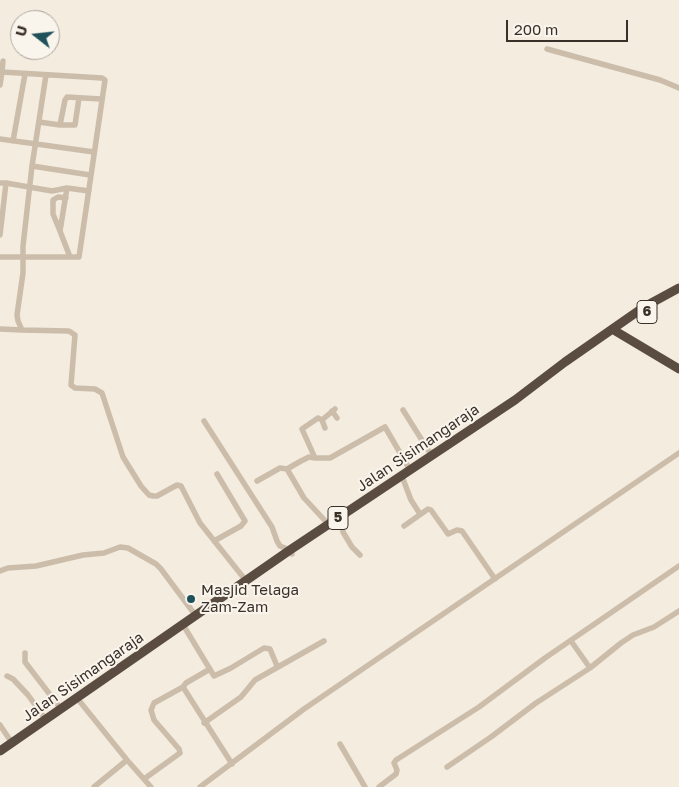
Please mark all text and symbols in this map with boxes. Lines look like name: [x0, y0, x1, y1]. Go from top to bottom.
north arrow: [10, 10, 60, 60]
scale bar: [509, 10, 632, 42]
text: 200 m: [514, 20, 558, 38]
text: U: [11, 24, 31, 38]
road number: 6: [637, 300, 657, 324]
street label: Jalan Sisimangaraja: [353, 400, 483, 496]
road number: 5: [328, 506, 348, 530]
place label: Masjid Telaga Zam-Zam: [201, 581, 299, 616]
marker: Masjid Telaga Zam-Zam: [185, 593, 197, 605]
street label: Jalan Sisimangaraja: [19, 628, 147, 726]

